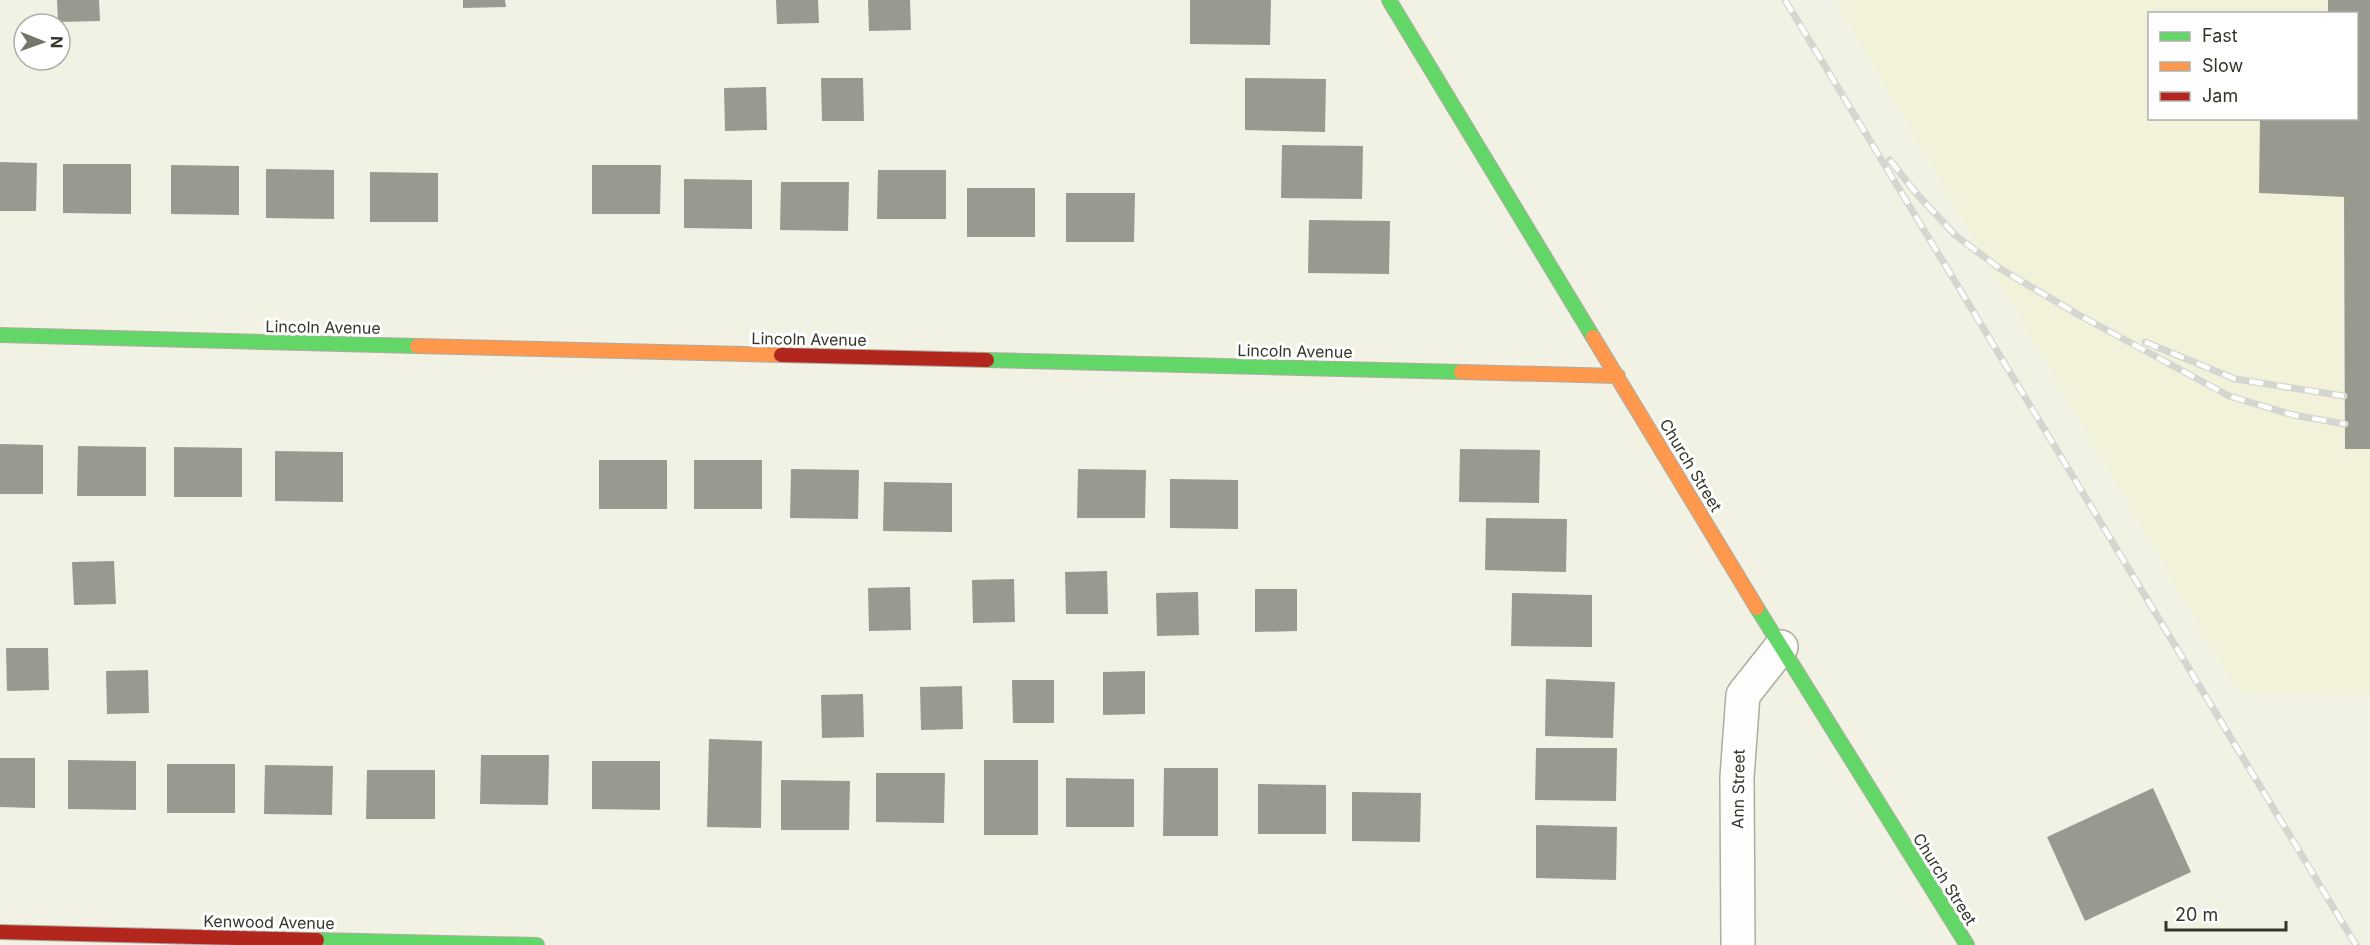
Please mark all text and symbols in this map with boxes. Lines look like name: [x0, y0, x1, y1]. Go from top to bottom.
north arrow: [12, 12, 72, 72]
legend: [2148, 12, 2358, 120]
text: Fast: [2202, 25, 2238, 46]
text: N: [47, 36, 67, 49]
text: Slow: [2202, 55, 2243, 76]
text: Jam: [2202, 85, 2238, 106]
street label: Lincoln Avenue: [265, 316, 381, 338]
street label: Lincoln Avenue: [751, 328, 867, 350]
street label: Lincoln Avenue: [1237, 340, 1353, 362]
street label: Church Street: [1655, 415, 1727, 515]
street label: Ann Street: [1727, 749, 1749, 829]
street label: Church Street: [1909, 829, 1981, 929]
scale bar: [2166, 894, 2286, 932]
text: 20 m: [2175, 904, 2218, 925]
street label: Kenwood Avenue: [203, 911, 335, 933]

